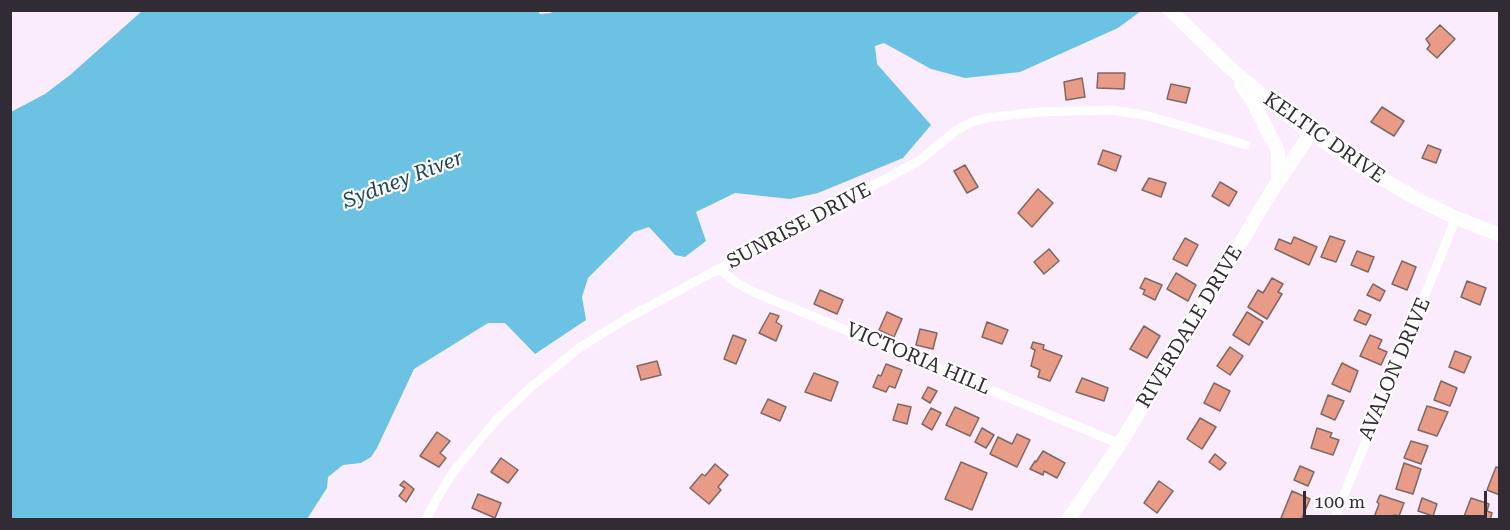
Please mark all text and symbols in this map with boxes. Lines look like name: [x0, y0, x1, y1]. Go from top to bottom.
street label: KELTIC DRIVE: [1259, 87, 1389, 189]
water label: Sydney River: [339, 146, 467, 214]
street label: SUNRISE DRIVE: [723, 178, 875, 274]
street label: RIVERDALE DRIVE: [1132, 242, 1248, 412]
street label: AVALON DRIVE: [1354, 294, 1436, 444]
street label: VICTORIA HILL: [842, 318, 994, 400]
scale bar: [1306, 479, 1490, 517]
text: 100 m: [1314, 491, 1365, 512]

